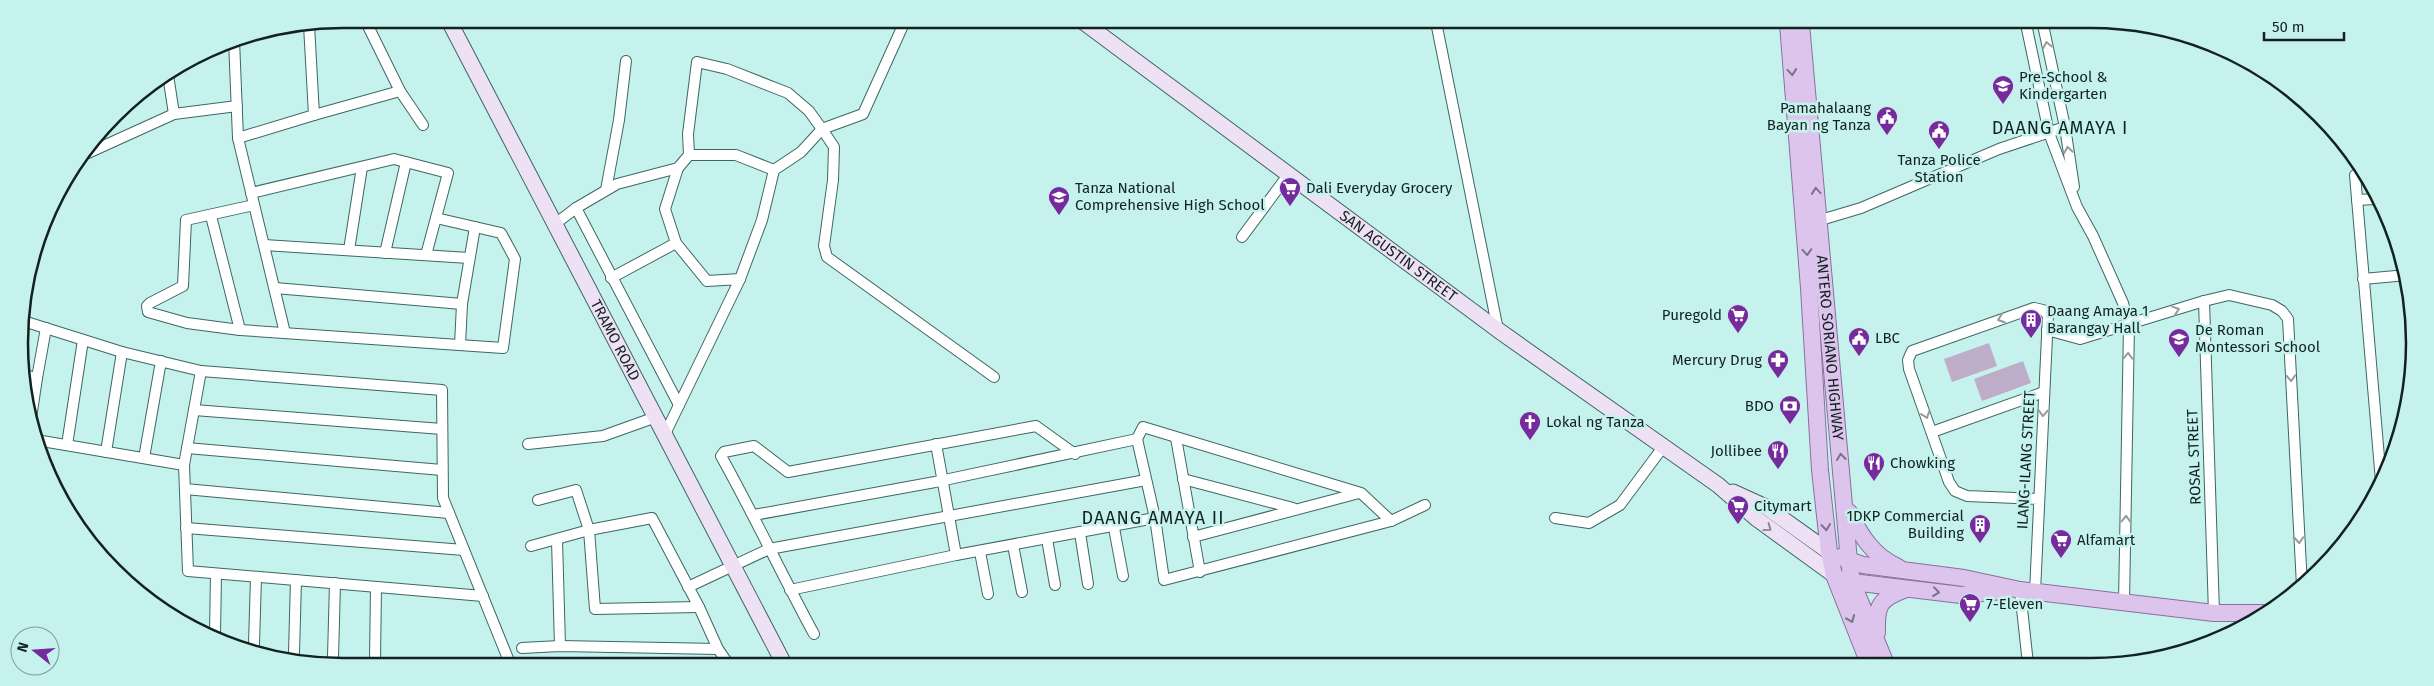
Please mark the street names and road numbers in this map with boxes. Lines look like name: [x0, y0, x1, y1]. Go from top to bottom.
street label: SAN AGUSTIN STREET: [1336, 207, 1461, 305]
street label: ANTERO SORIANO HIGHWAY: [1813, 254, 1847, 442]
street label: TRAMO ROAD: [587, 296, 644, 384]
street label: ILANG-ILANG STREET: [2013, 390, 2039, 530]
street label: ROSAL STREET: [2183, 409, 2205, 505]

